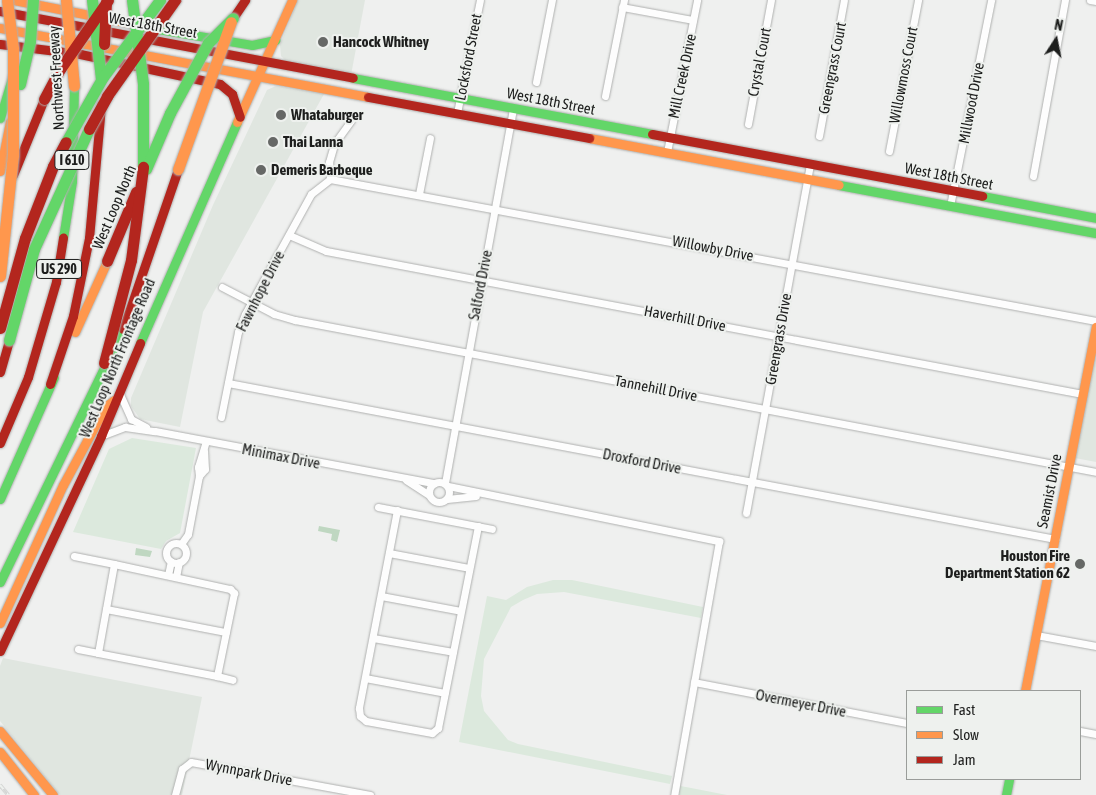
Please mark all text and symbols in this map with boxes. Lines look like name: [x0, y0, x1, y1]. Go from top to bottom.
street label: West 18th Street: [107, 8, 199, 42]
street label: Locksford Street: [451, 12, 485, 102]
north arrow: [1031, 15, 1081, 65]
text: N: [1053, 17, 1064, 34]
street label: Greengrass Court: [814, 21, 850, 115]
street label: Northwest Freeway: [44, 25, 68, 131]
street label: Willowmoss Court: [885, 25, 921, 125]
street label: Crystal Court: [744, 26, 774, 98]
street label: Mill Creek Drive: [664, 32, 700, 120]
place label: Hancock Whitney: [333, 33, 429, 51]
marker: Hancock Whitney: [317, 36, 329, 48]
street label: Millwood Drive: [954, 61, 988, 145]
street label: West 18th Street: [505, 84, 597, 118]
place label: Whataburger: [291, 106, 363, 124]
marker: Whataburger: [275, 109, 287, 121]
place label: Thai Lanna: [283, 133, 343, 151]
marker: Thai Lanna: [267, 136, 279, 148]
road number: I 610: [53, 148, 91, 172]
street label: West 18th Street: [903, 159, 995, 193]
place label: Demeris Barbeque: [271, 161, 373, 179]
street label: West Loop North: [88, 162, 140, 252]
marker: Demeris Barbeque: [255, 164, 267, 176]
street label: Willowby Drive: [671, 231, 755, 265]
street label: Fawnhope Drive: [232, 248, 288, 334]
street label: Salford Drive: [464, 248, 496, 322]
road number: US 290: [35, 258, 83, 280]
street label: West Loop North Frontage Road: [75, 276, 159, 440]
street label: Greengrass Drive: [761, 292, 795, 386]
street label: Haverhill Drive: [643, 301, 727, 335]
street label: Tannehill Drive: [613, 371, 699, 405]
street label: Minimax Drive: [240, 440, 322, 472]
street label: Droxford Drive: [601, 445, 683, 477]
street label: Seamist Drive: [1033, 452, 1065, 530]
place label: Houston Fire Department Station 62: [945, 546, 1070, 581]
marker: Houston Fire Department Station 62: [1074, 558, 1086, 570]
street label: Overmeyer Drive: [754, 685, 848, 721]
legend: [906, 690, 1081, 780]
text: Fast: [953, 701, 975, 718]
text: Slow: [953, 726, 979, 743]
text: Jam: [953, 751, 976, 768]
street label: Wynnpark Drive: [204, 755, 294, 789]

